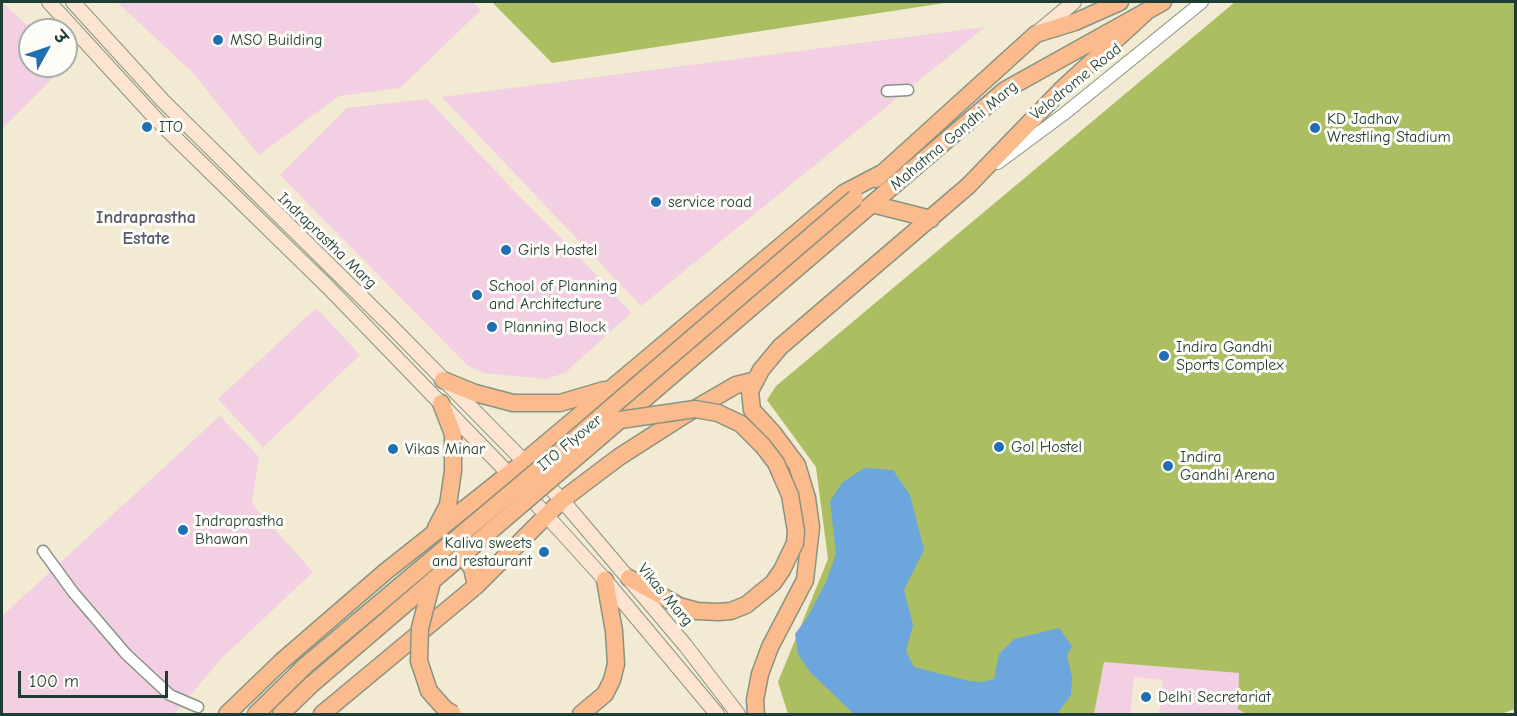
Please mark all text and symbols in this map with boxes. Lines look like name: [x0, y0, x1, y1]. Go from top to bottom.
north arrow: [18, 18, 78, 78]
text: उ: [50, 28, 71, 48]
place label: MSO Building: [230, 30, 323, 50]
marker: MSO Building: [211, 33, 225, 47]
street label: Velodrome Road: [1027, 39, 1125, 125]
street label: Mahatma Gandhi Marg: [886, 77, 1022, 195]
place label: KD Jadhav Wrestling Stadium: [1327, 109, 1451, 147]
place label: ITO: [159, 117, 183, 137]
marker: ITO: [140, 120, 154, 134]
marker: KD Jadhav Wrestling Stadium: [1308, 121, 1322, 135]
street label: Indraprastha Marg: [274, 189, 380, 293]
place label: service road: [668, 192, 752, 212]
marker: service road: [649, 195, 663, 209]
district label: Indraprastha Estate: [96, 207, 196, 250]
place label: Girls Hostel: [518, 240, 597, 260]
marker: Girls Hostel: [499, 243, 513, 257]
place label: School of Planning and Architecture: [489, 276, 617, 314]
marker: School of Planning and Architecture: [470, 288, 484, 302]
place label: Planning Block: [504, 317, 606, 337]
marker: Planning Block: [485, 320, 499, 334]
place label: Indira Gandhi Sports Complex: [1176, 337, 1284, 375]
marker: Indira Gandhi Sports Complex: [1157, 349, 1171, 363]
street label: ITO Flyover: [534, 411, 606, 475]
place label: Gol Hostel: [1011, 437, 1082, 457]
place label: Vikas Minar: [405, 439, 485, 459]
marker: Gol Hostel: [992, 440, 1006, 454]
marker: Vikas Minar: [386, 442, 400, 456]
place label: Indira Gandhi Arena: [1180, 447, 1275, 485]
marker: Indira Gandhi Arena: [1161, 459, 1175, 473]
place label: Indraprastha Bhawan: [195, 511, 284, 549]
marker: Indraprastha Bhawan: [176, 523, 190, 537]
place label: Kaliva sweets and restaurant: [432, 533, 532, 571]
marker: Kaliva sweets and restaurant: [537, 545, 551, 559]
street label: Vikas Marg: [633, 560, 697, 630]
scale bar: [21, 659, 171, 697]
text: 100 m: [29, 671, 79, 692]
place label: Delhi Secretariat: [1158, 687, 1271, 707]
marker: Delhi Secretariat: [1139, 690, 1153, 704]

